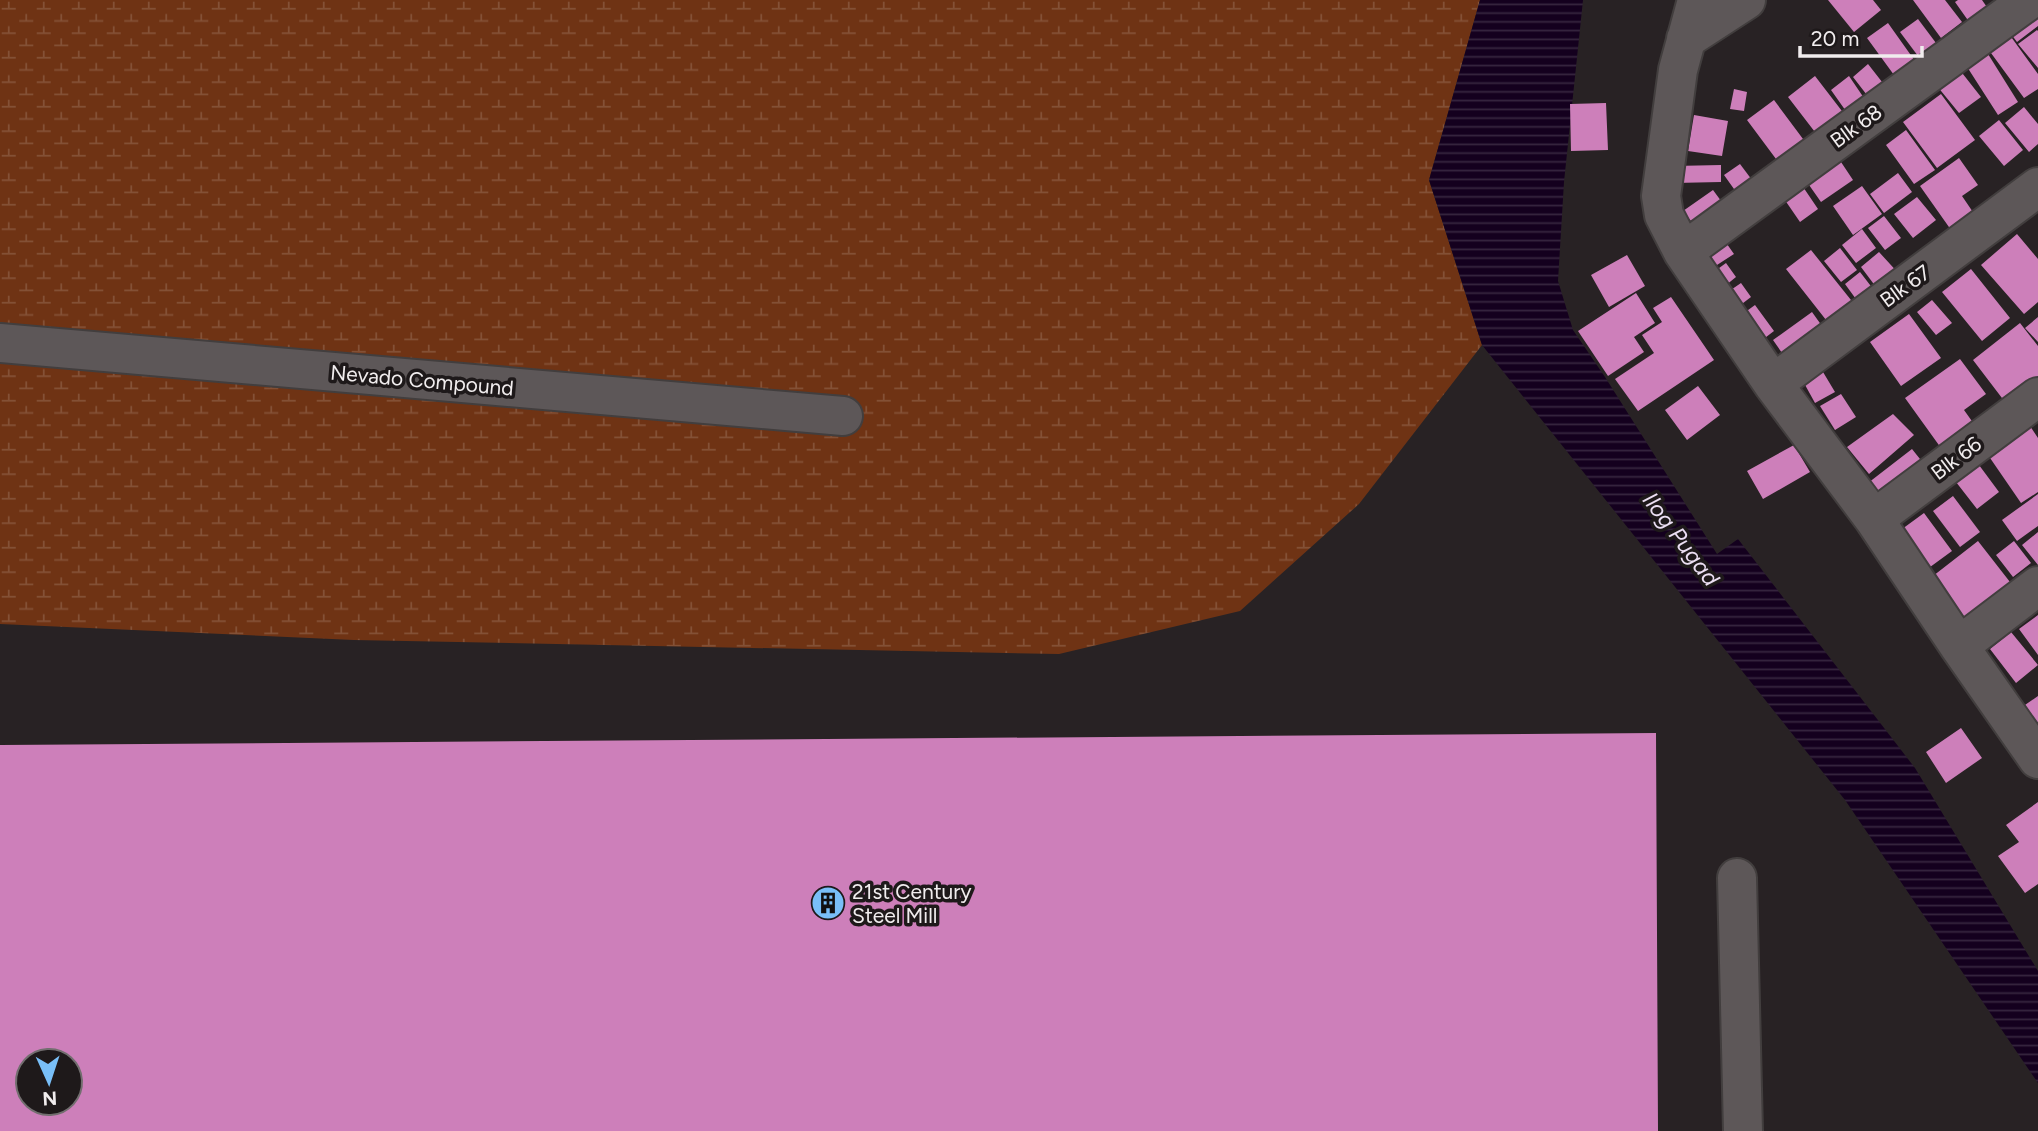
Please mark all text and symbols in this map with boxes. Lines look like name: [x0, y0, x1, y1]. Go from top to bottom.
scale bar: [1800, 14, 1923, 58]
text: 20 m: [1811, 26, 1859, 51]
street label: Blk 68: [1825, 99, 1887, 153]
street label: Blk 67: [1875, 259, 1935, 313]
street label: Nevado Compound: [329, 360, 515, 400]
street label: Blk 66: [1926, 431, 1986, 485]
water label: Ilog Pugad: [1637, 486, 1726, 592]
place label: 21st Century Steel Mill: [852, 879, 971, 928]
building icon: 21st Century Steel Mill: [809, 884, 847, 922]
north arrow: [14, 1047, 84, 1117]
text: N: [42, 1087, 58, 1110]

